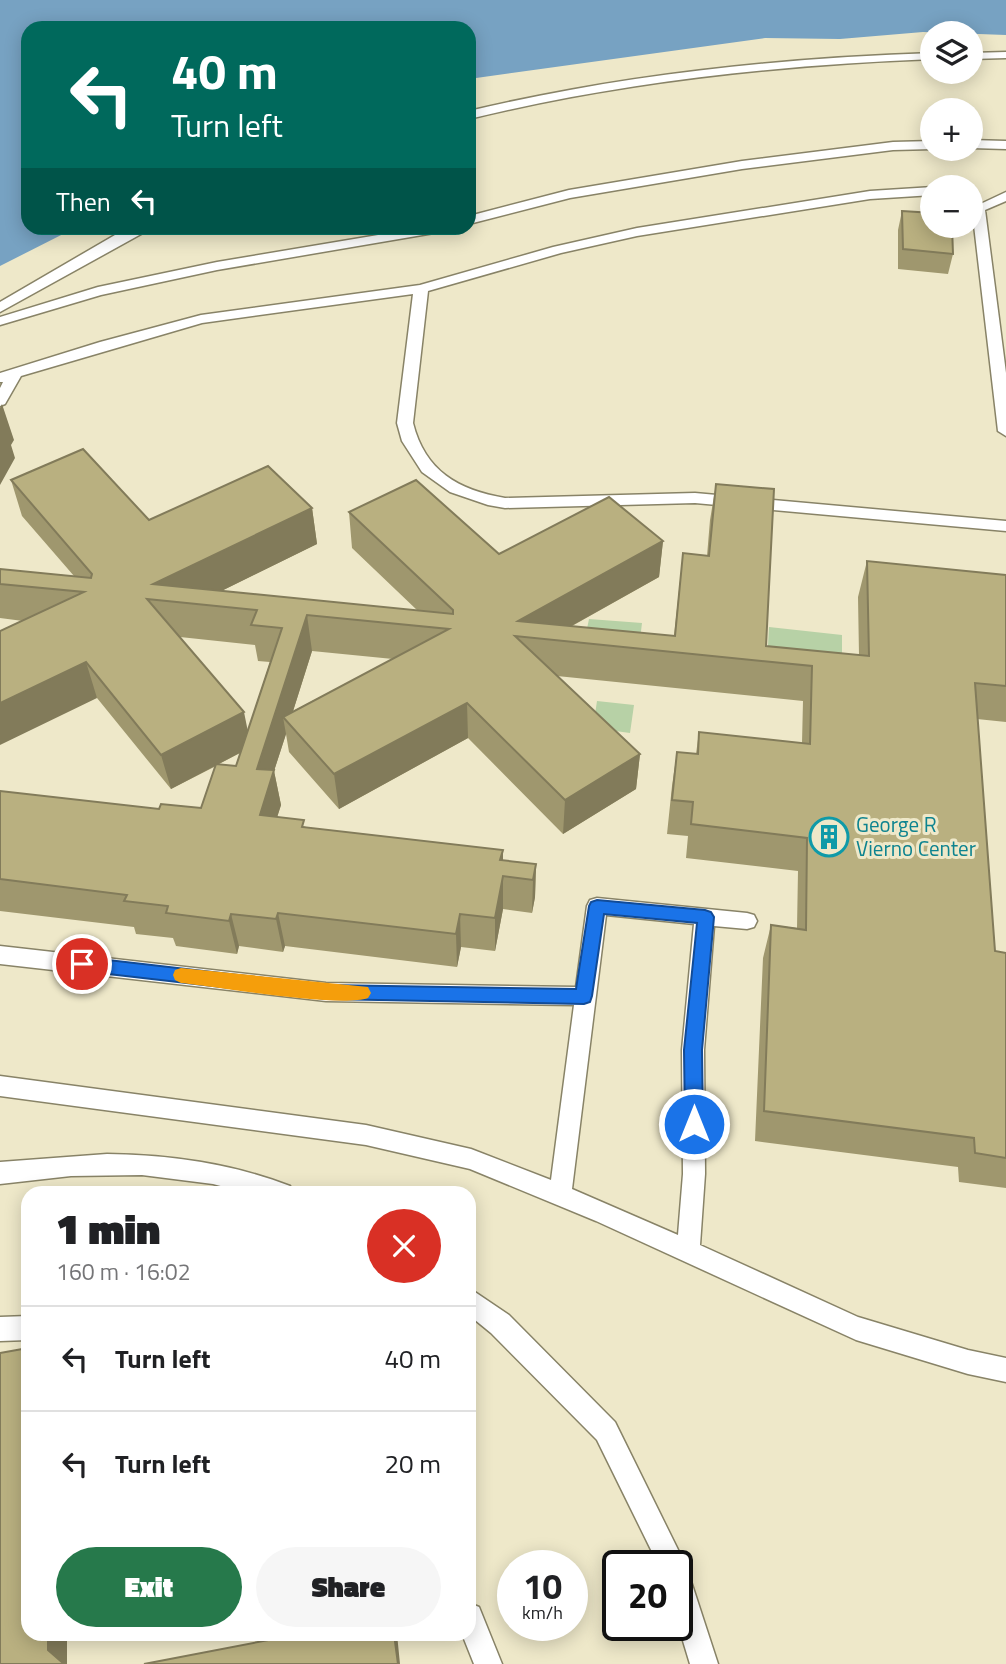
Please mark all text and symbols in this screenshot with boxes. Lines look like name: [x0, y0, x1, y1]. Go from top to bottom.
map controls: [920, 21, 983, 238]
button: layers: [920, 21, 983, 84]
text: 40 m: [171, 33, 278, 108]
icon: left: [56, 49, 147, 140]
button: +: [920, 98, 983, 161]
text: Turn left: [171, 101, 283, 149]
button: −: [920, 175, 983, 238]
text: Then: [56, 182, 111, 221]
icon: left: [125, 182, 163, 220]
place label: George R Vierno Center: [856, 808, 976, 864]
building icon: George R Vierno Center: [808, 816, 850, 858]
pin: [52, 934, 112, 994]
icon: arrive: [63, 945, 101, 983]
position arrow: [657, 1087, 731, 1161]
text: 1 min: [56, 1196, 160, 1260]
button: close: [367, 1209, 441, 1283]
text: 160 m · 16:02: [56, 1254, 191, 1289]
text: Turn left: [115, 1339, 210, 1378]
text: 40 m: [384, 1339, 441, 1378]
icon: left: [56, 1340, 94, 1378]
text: Turn left: [115, 1444, 210, 1483]
text: 20 m: [384, 1444, 441, 1483]
icon: left: [56, 1445, 94, 1483]
button: Exit: [56, 1547, 242, 1627]
button: Share: [256, 1547, 441, 1627]
speed limit sign: 20: [602, 1550, 693, 1641]
text: 10: [523, 1559, 562, 1613]
text: km/h: [522, 1599, 563, 1626]

